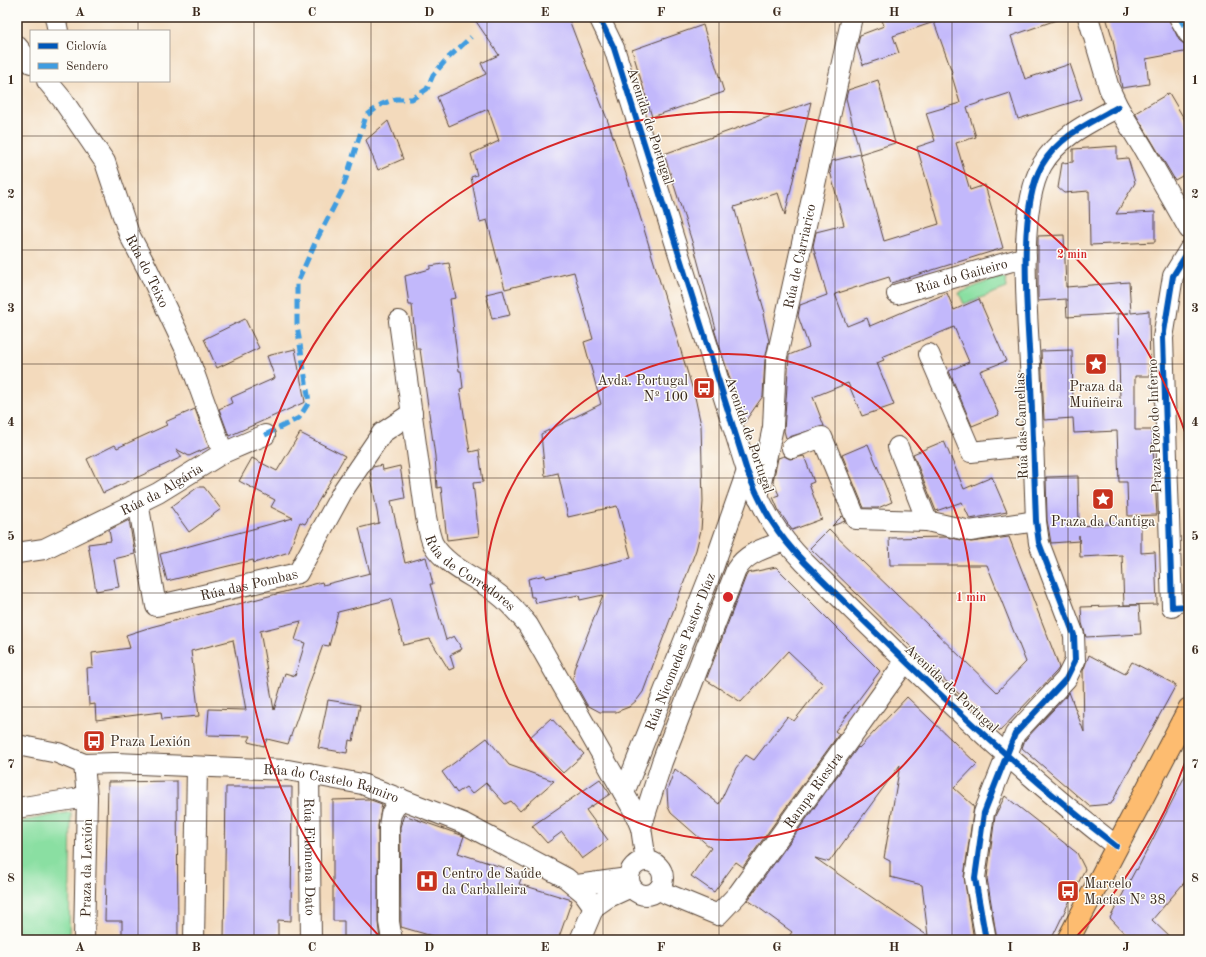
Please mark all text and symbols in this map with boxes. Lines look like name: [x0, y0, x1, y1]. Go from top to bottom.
text: A: [75, 6, 85, 19]
text: B: [191, 6, 201, 19]
text: C: [308, 6, 316, 19]
text: D: [424, 6, 434, 19]
text: E: [541, 6, 550, 19]
text: F: [657, 6, 666, 19]
text: G: [772, 6, 782, 19]
text: H: [889, 6, 900, 19]
text: I: [1007, 6, 1013, 19]
text: J: [1122, 6, 1130, 19]
legend: [30, 30, 170, 82]
text: Ciclovía: [66, 41, 107, 53]
text: Sendero: [66, 61, 108, 73]
street label: Avenida de Portugal: [625, 66, 676, 187]
text: 1: [7, 74, 15, 87]
text: 1: [1191, 74, 1199, 87]
text: 2: [7, 188, 15, 201]
text: 2: [1191, 188, 1199, 201]
street label: Rúa de Carriarico: [782, 203, 819, 310]
street label: Rúa do Teixo: [123, 233, 171, 310]
text: 2 min: [1057, 249, 1087, 261]
street label: Rúa do Gaiteiro: [914, 257, 1009, 296]
text: 3: [7, 302, 15, 315]
text: 3: [1191, 302, 1199, 315]
place icon: Praza da Muiñeira: [1083, 351, 1109, 377]
street label: Praza Pozo do Inferno: [1146, 358, 1164, 493]
street label: Rúa das Camelias: [1013, 372, 1031, 480]
place label: Avda. Portugal Nº 100: [597, 374, 688, 404]
bus stop icon: Avda. Portugal Nº 100: [691, 375, 717, 401]
street label: Avenida de Portugal: [723, 375, 776, 496]
place label: Praza da Muiñeira: [1069, 380, 1123, 410]
text: 4: [7, 416, 15, 429]
text: 4: [1191, 416, 1199, 429]
street label: Rúa da Algária: [118, 461, 205, 518]
place icon: Praza da Cantiga: [1090, 486, 1116, 512]
place label: Praza da Cantiga: [1051, 515, 1155, 529]
text: 5: [7, 530, 15, 543]
text: 5: [1191, 530, 1199, 543]
street label: Rúa de Corredores: [422, 533, 518, 614]
street label: Rúa das Pombas: [199, 567, 299, 603]
street label: Rúa Nicomedes Pastor Díaz: [643, 571, 718, 733]
centre of rings: [721, 590, 735, 604]
text: 1 min: [956, 592, 986, 604]
street label: Avenida de Portugal: [902, 642, 1001, 736]
text: 6: [7, 644, 15, 657]
text: 6: [1191, 644, 1199, 657]
bus stop icon: Praza Lexión: [81, 728, 107, 754]
place label: Praza Lexión: [110, 735, 191, 749]
street label: Rampa Riestra: [782, 750, 846, 831]
text: 7: [7, 758, 15, 771]
text: 7: [1191, 758, 1199, 771]
street label: Rúa do Castelo Ramiro: [263, 763, 401, 806]
street label: Rúa Filomena Dato: [301, 798, 317, 916]
street label: Praza da Lexión: [79, 818, 95, 917]
place label: Centro de Saúde da Carballeira: [442, 867, 541, 897]
hospital icon: Centro de Saúde da Carballeira: [414, 868, 440, 894]
text: 8: [7, 872, 15, 885]
text: 8: [1191, 872, 1199, 885]
place label: Marcelo Macías Nº 38: [1084, 877, 1166, 907]
bus stop icon: Marcelo Macías Nº 38: [1055, 878, 1081, 904]
text: A: [75, 941, 85, 954]
text: B: [191, 941, 201, 954]
text: C: [308, 941, 316, 954]
text: D: [424, 941, 434, 954]
text: E: [541, 941, 550, 954]
text: F: [657, 941, 666, 954]
text: G: [772, 941, 782, 954]
text: H: [889, 941, 900, 954]
text: I: [1007, 941, 1013, 954]
text: J: [1122, 941, 1130, 954]

